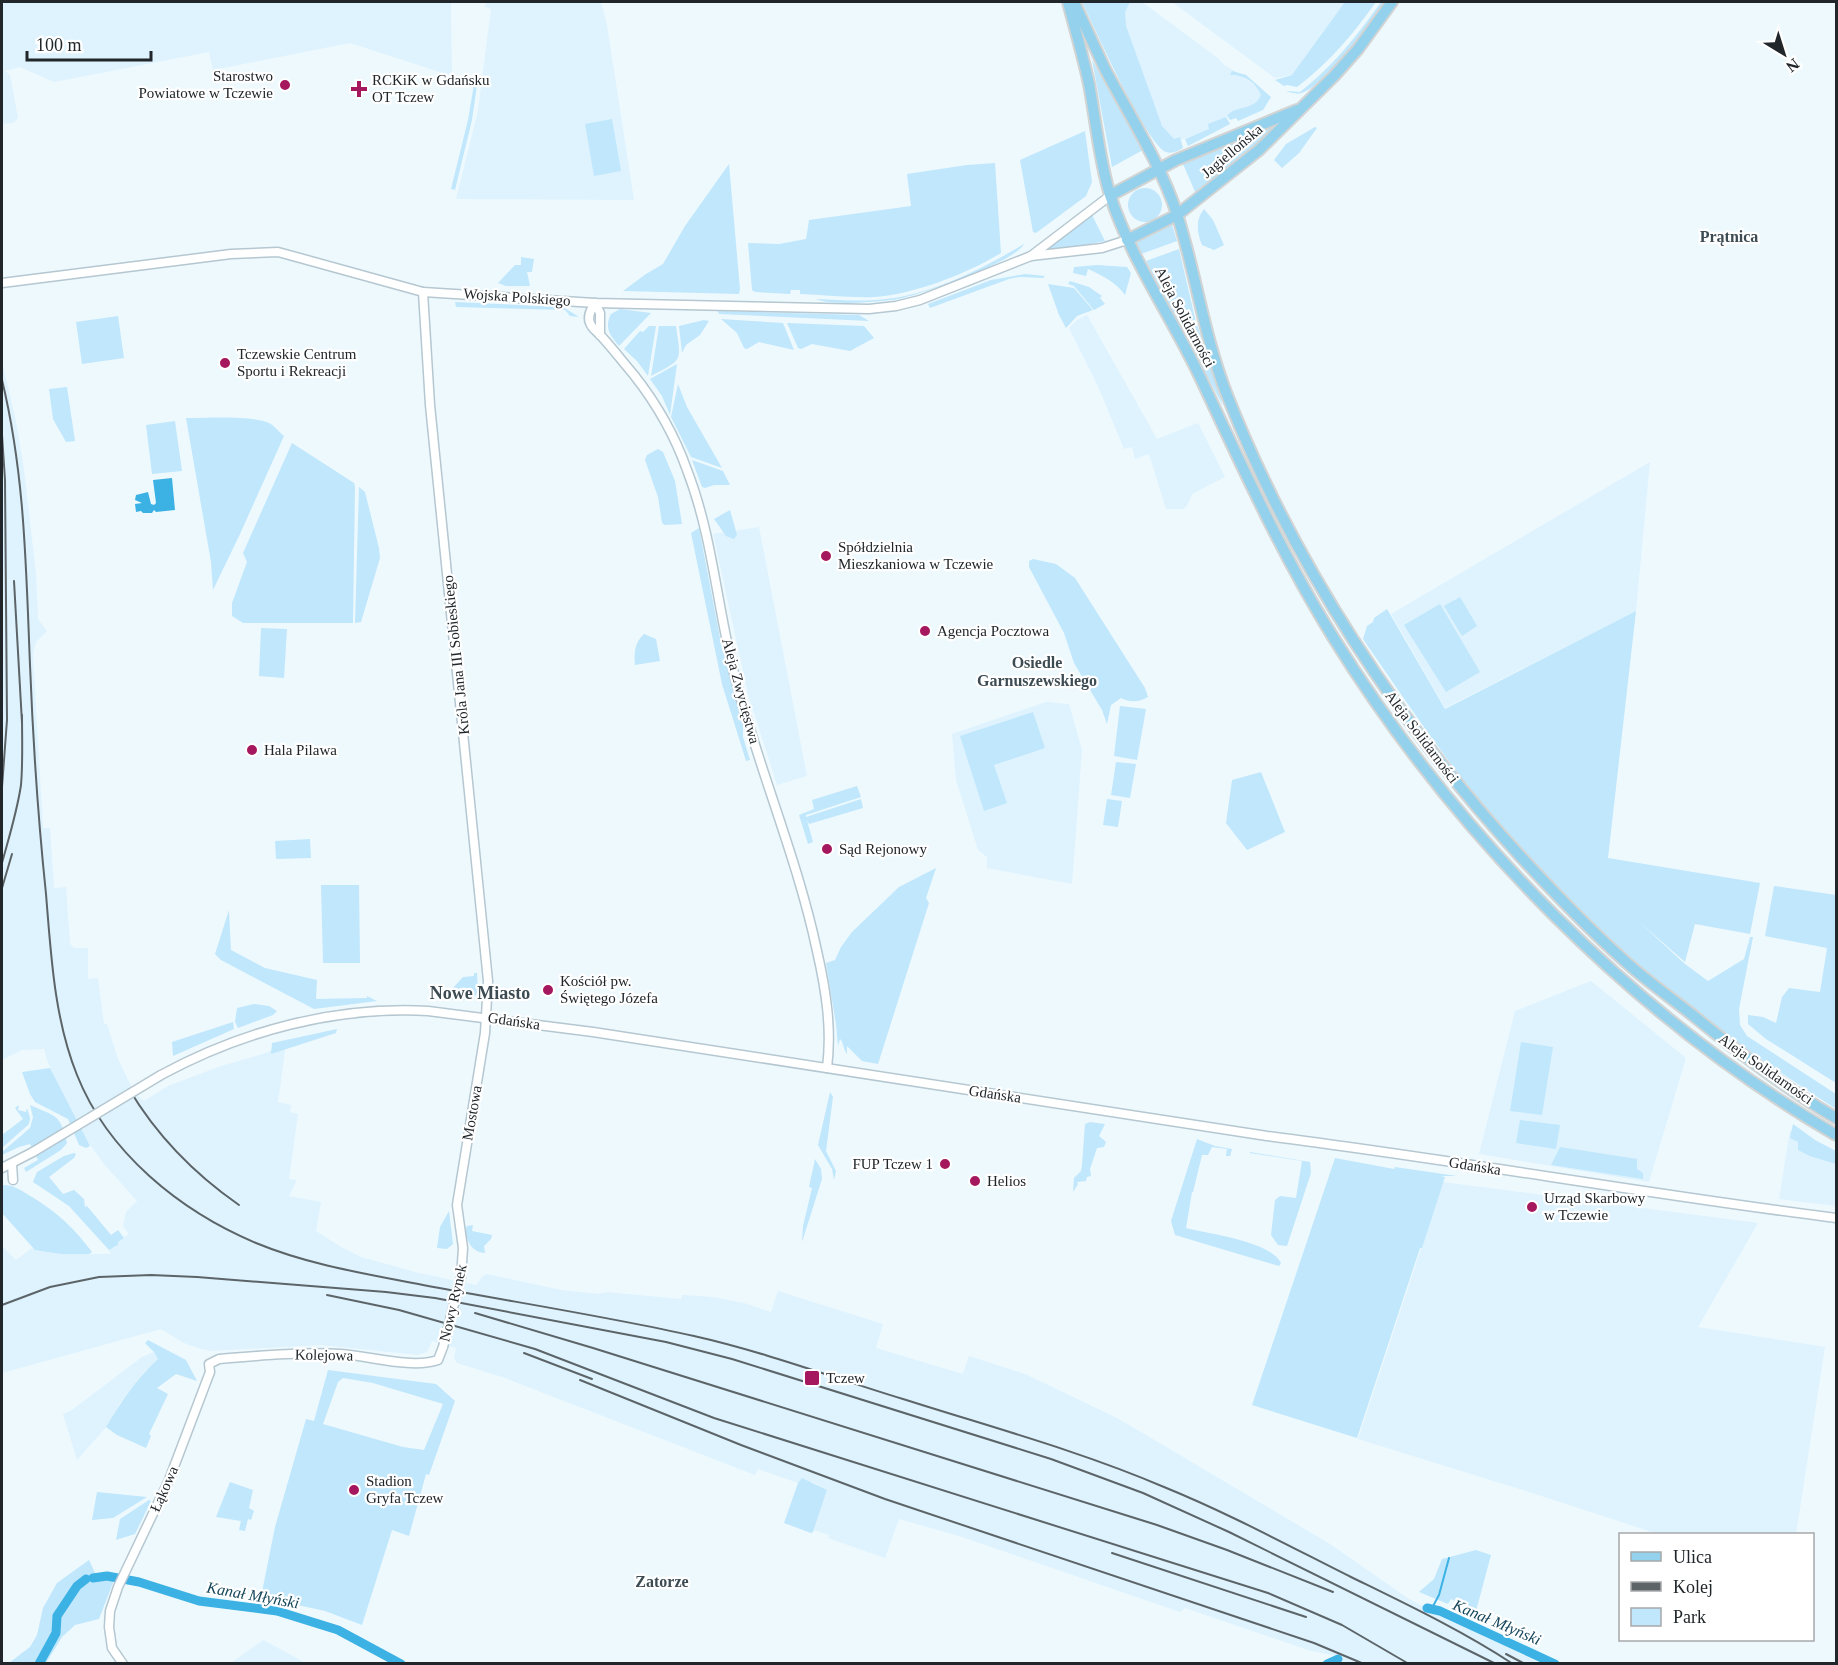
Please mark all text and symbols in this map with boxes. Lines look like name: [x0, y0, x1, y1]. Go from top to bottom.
scale bar: [27, 24, 152, 62]
north arrow: [1754, 24, 1814, 84]
text: 100 m: [36, 35, 82, 55]
text: N: [1783, 55, 1803, 76]
place label: Starostwo Powiatowe w Tczewie: [139, 68, 273, 101]
place label: RCKiK w Gdańsku OT Tczew: [372, 72, 490, 105]
marker: Starostwo Powiatowe w Tczewie: [278, 78, 292, 92]
marker: RCKiK w Gdańsku OT Tczew: [350, 80, 368, 98]
street label: Jagiellońska: [1198, 121, 1266, 181]
district label: Prątnica: [1700, 228, 1758, 246]
street label: Aleja Solidarności: [1152, 264, 1218, 370]
street label: Wojska Polskiego: [463, 285, 571, 309]
place label: Tczewskie Centrum Sportu i Rekreacji: [237, 346, 357, 379]
marker: Tczewskie Centrum Sportu i Rekreacji: [218, 356, 232, 370]
place label: Spółdzielnia Mieszkaniowa w Tczewie: [838, 539, 994, 572]
marker: Spółdzielnia Mieszkaniowa w Tczewie: [819, 549, 833, 563]
street label: Króla Jana III Sobieskiego: [440, 574, 472, 736]
place label: Agencja Pocztowa: [937, 623, 1049, 639]
marker: Agencja Pocztowa: [918, 624, 932, 638]
street label: Aleja Zwycięstwa: [719, 636, 763, 746]
district label: Osiedle Garnuszewskiego: [977, 654, 1097, 690]
street label: Aleja Solidarności: [1382, 688, 1462, 786]
place label: Hala Pilawa: [264, 742, 337, 758]
marker: Hala Pilawa: [245, 743, 259, 757]
place label: Sąd Rejonowy: [839, 841, 927, 857]
marker: Sąd Rejonowy: [820, 842, 834, 856]
place label: Kościół pw. Świętego Józefa: [560, 973, 658, 1006]
district label: Nowe Miasto: [430, 983, 530, 1003]
marker: Kościół pw. Świętego Józefa: [541, 983, 555, 997]
street label: Gdańska: [487, 1009, 541, 1033]
street label: Aleja Solidarności: [1716, 1031, 1816, 1107]
street label: Gdańska: [968, 1082, 1022, 1106]
street label: Mostowa: [459, 1084, 485, 1142]
street label: Gdańska: [1448, 1154, 1503, 1178]
place label: FUP Tczew 1: [852, 1156, 933, 1172]
marker: FUP Tczew 1: [938, 1157, 952, 1171]
place label: Helios: [987, 1173, 1026, 1189]
marker: Helios: [968, 1174, 982, 1188]
place label: Urząd Skarbowy w Tczewie: [1544, 1190, 1646, 1223]
marker: Urząd Skarbowy w Tczewie: [1525, 1200, 1539, 1214]
street label: Nowy Rynek: [436, 1262, 470, 1343]
street label: Kolejowa: [295, 1346, 354, 1364]
marker: Tczew: [803, 1369, 821, 1387]
place label: Tczew: [826, 1370, 865, 1386]
street label: Łąkowa: [147, 1463, 181, 1514]
place label: Stadion Gryfa Tczew: [366, 1473, 444, 1506]
marker: Stadion Gryfa Tczew: [347, 1483, 361, 1497]
legend: [1619, 1533, 1814, 1641]
text: Ulica: [1673, 1547, 1712, 1567]
district label: Zatorze: [635, 1573, 689, 1590]
text: Kolej: [1673, 1577, 1713, 1597]
water label: Kanał Młyński: [204, 1578, 301, 1612]
water label: Kanał Młyński: [1449, 1595, 1543, 1649]
text: Park: [1673, 1607, 1706, 1627]

